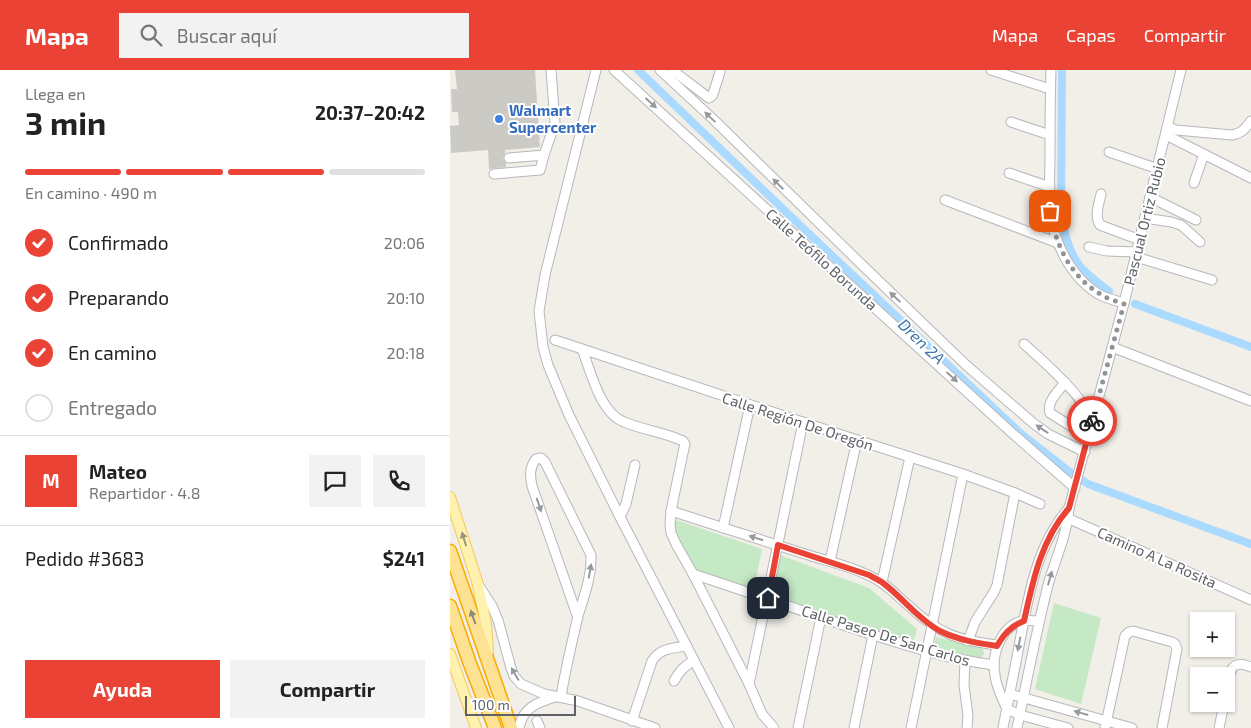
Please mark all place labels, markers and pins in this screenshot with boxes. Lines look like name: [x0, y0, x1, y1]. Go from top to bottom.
place label: Walmart Supercenter: [509, 101, 597, 136]
marker: Walmart Supercenter: [493, 113, 505, 125]
pin: [1029, 190, 1071, 232]
pin: [747, 577, 789, 619]

